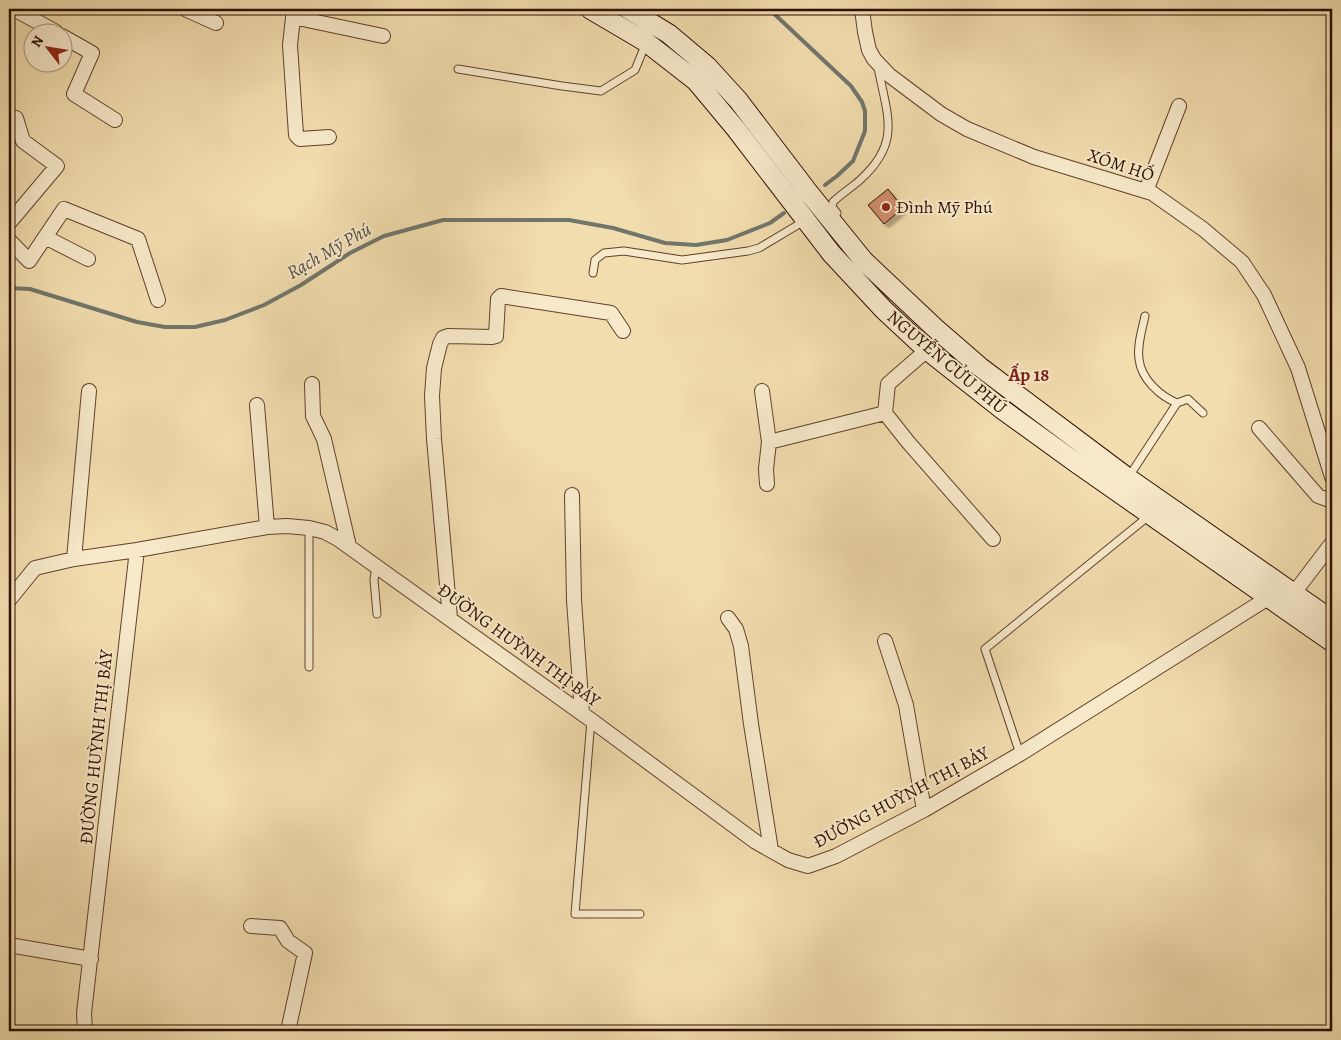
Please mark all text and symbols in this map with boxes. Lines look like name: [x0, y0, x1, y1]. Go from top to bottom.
north arrow: [22, 22, 72, 72]
text: N: [27, 32, 48, 51]
street label: XÓM HỐ: [1085, 143, 1157, 187]
place label: Đình Mỹ Phú: [896, 195, 993, 219]
marker: Đình Mỹ Phú: [880, 201, 892, 213]
water label: Rạch Mỹ Phú: [282, 216, 376, 286]
street label: NGUYỄN CỬU PHÚ: [882, 305, 1012, 419]
district label: Ấp 18: [1008, 362, 1049, 388]
street label: ĐƯỜNG HUỲNH THỊ BẢY: [433, 578, 606, 713]
street label: ĐƯỜNG HUỲNH THỊ BẢY: [74, 647, 118, 846]
street label: ĐƯỜNG HUỲNH THỊ BẢY: [809, 740, 994, 854]

